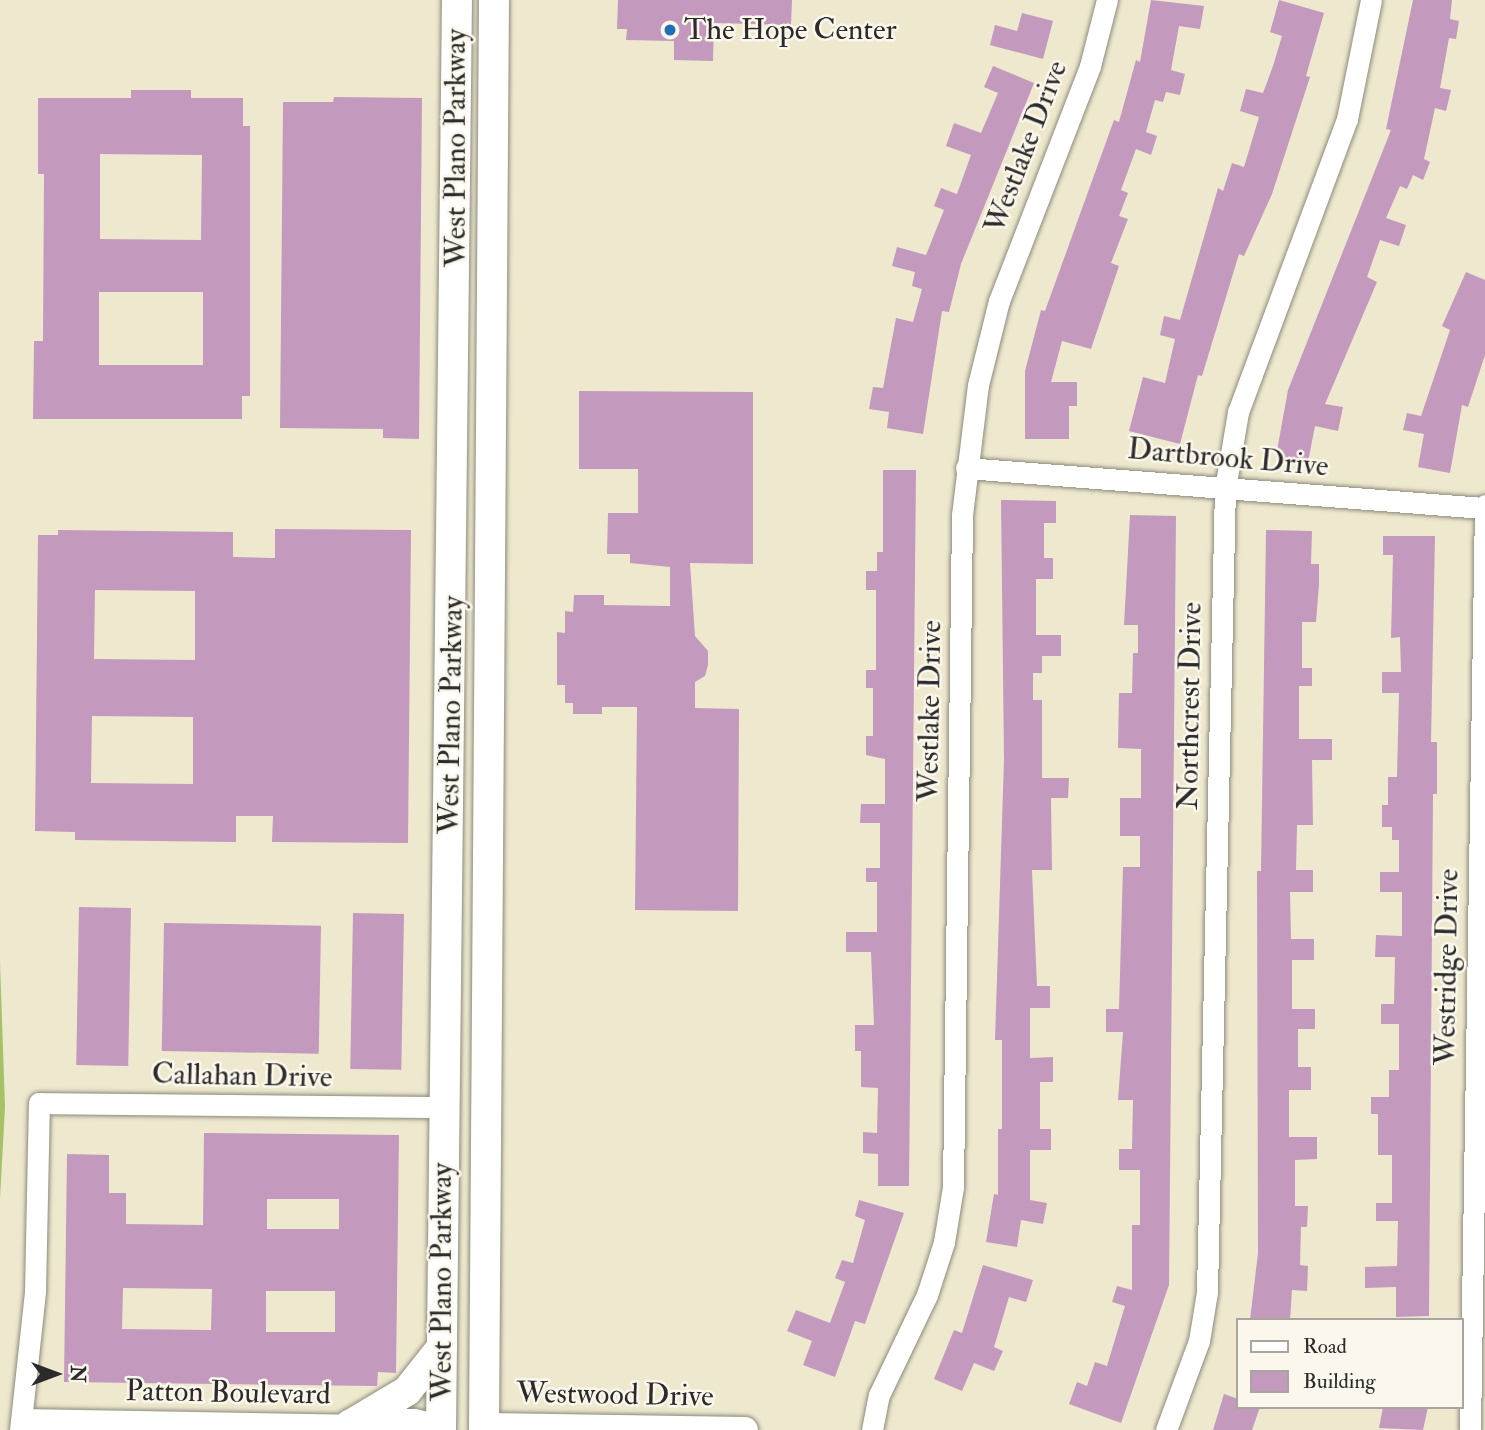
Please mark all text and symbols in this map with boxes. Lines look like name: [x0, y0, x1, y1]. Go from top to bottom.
place label: The Hope Center: [684, 12, 897, 48]
marker: The Hope Center: [662, 22, 678, 38]
street label: West Plano Parkway: [438, 29, 474, 267]
street label: Westlake Drive: [977, 56, 1075, 238]
street label: Dartbrook Drive: [1126, 431, 1330, 485]
street label: West Plano Parkway: [431, 596, 471, 834]
street label: Northcrest Drive: [1170, 602, 1210, 810]
street label: Westlake Drive: [910, 620, 950, 802]
street label: Westridge Drive: [1427, 868, 1467, 1066]
street label: Callahan Drive: [151, 1056, 333, 1096]
street label: West Plano Parkway: [424, 1163, 460, 1401]
legend: [1236, 1318, 1464, 1409]
text: Road: [1303, 1333, 1347, 1360]
north arrow: [21, 1339, 91, 1409]
text: N: [65, 1365, 89, 1383]
text: Building: [1303, 1368, 1376, 1395]
street label: Patton Boulevard: [125, 1373, 331, 1413]
street label: Westwood Drive: [516, 1375, 714, 1415]

